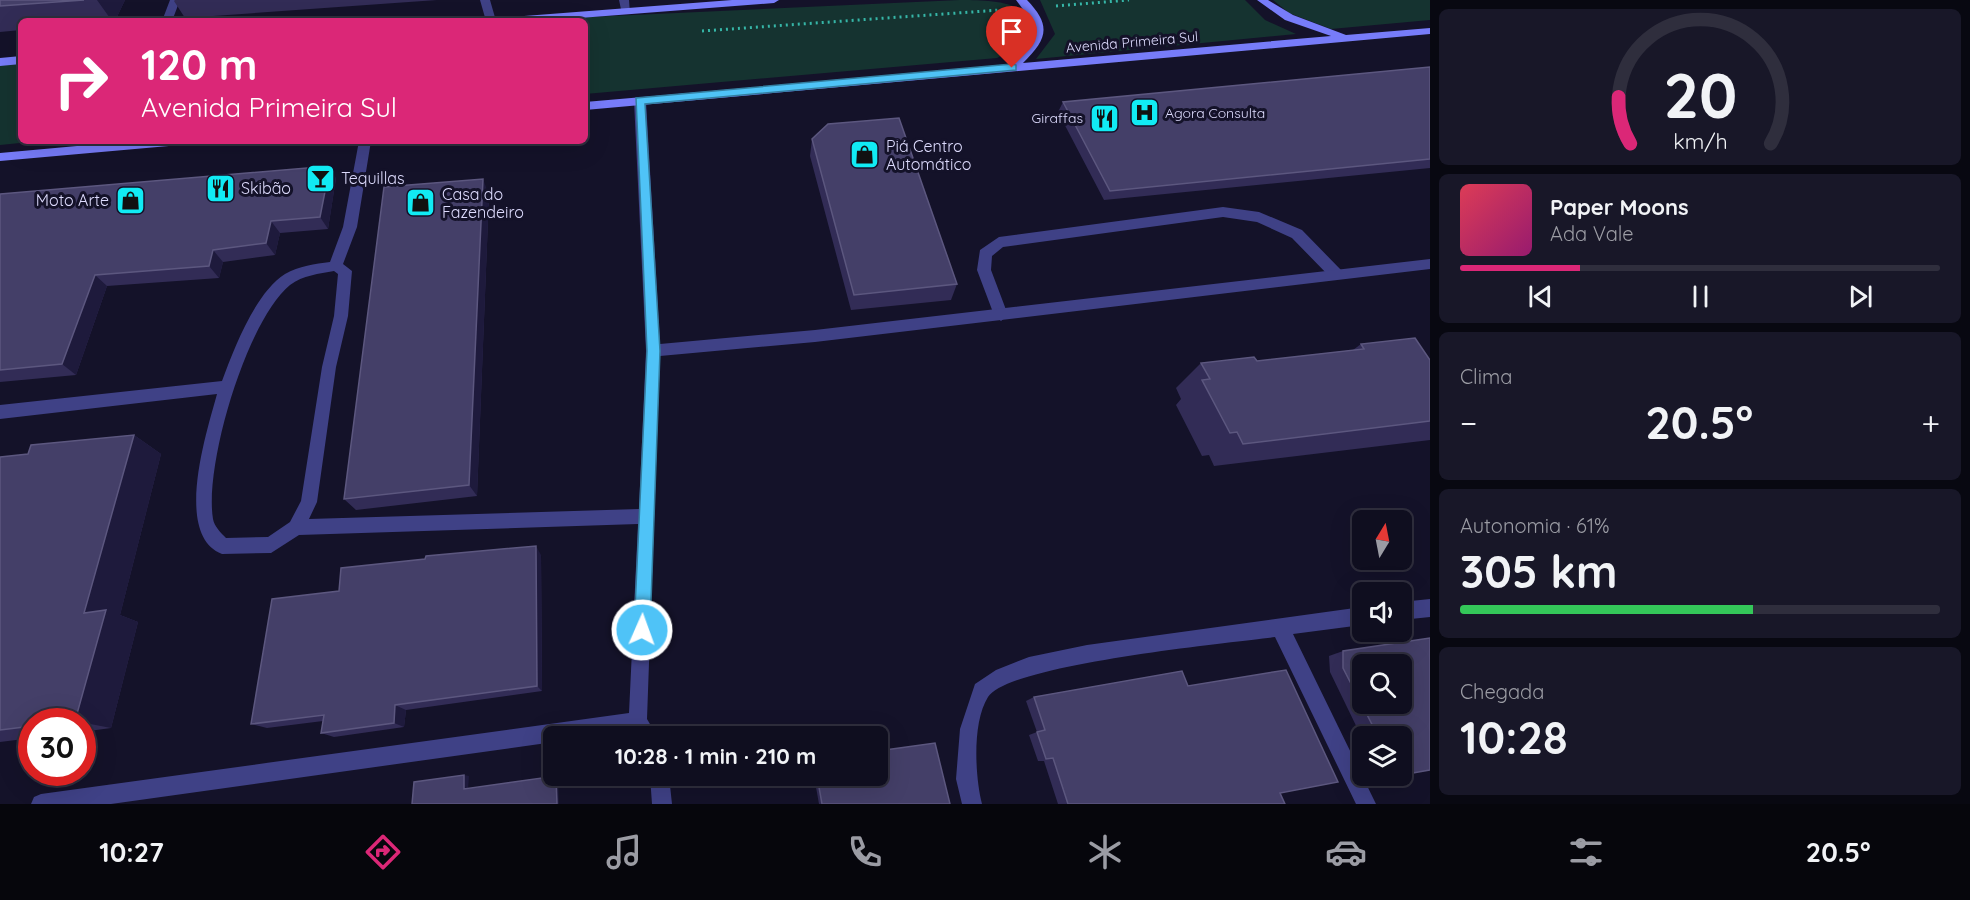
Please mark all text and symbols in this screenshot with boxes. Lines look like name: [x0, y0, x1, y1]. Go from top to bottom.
pin: [986, 6, 1037, 68]
icon: arrive: [995, 15, 1028, 48]
street label: Avenida Primeira Sul: [1065, 27, 1199, 57]
text: 120 m: [141, 38, 258, 91]
icon: right: [42, 42, 120, 120]
text: 20: [1663, 56, 1737, 134]
text: Avenida Primeira Sul: [141, 90, 397, 124]
hospital icon: Agora Consulta: [1128, 97, 1160, 129]
restaurant icon: Giraffas: [1088, 102, 1120, 134]
place label: Agora Consulta: [1165, 104, 1265, 122]
place label: Giraffas: [1031, 109, 1083, 127]
text: km/h: [1673, 128, 1727, 154]
place label: Piá Centro Automático: [886, 136, 971, 174]
shop icon: Piá Centro Automático: [849, 139, 881, 171]
bar icon: Tequillas: [304, 162, 336, 194]
place label: Tequillas: [341, 168, 405, 188]
restaurant icon: Skibão: [204, 172, 236, 204]
place label: Skibão: [241, 178, 291, 198]
shop icon: Moto Arte: [114, 184, 146, 216]
place label: Casa do Fazendeiro: [442, 184, 524, 222]
shop icon: Casa do Fazendeiro: [405, 187, 437, 219]
place label: Moto Arte: [36, 190, 109, 210]
text: Paper Moons: [1550, 193, 1689, 221]
text: Ada Vale: [1550, 221, 1634, 246]
icon: previous: [1524, 280, 1557, 313]
icon: pause: [1684, 280, 1717, 313]
icon: next: [1844, 280, 1877, 313]
text: Clima: [1460, 364, 1512, 389]
text: 20.5°: [1645, 394, 1753, 450]
text: −: [1460, 402, 1477, 443]
text: +: [1921, 402, 1940, 443]
north arrow: [1352, 510, 1412, 570]
map controls: [1352, 510, 1412, 786]
text: Autonomia · 61%: [1460, 513, 1610, 538]
text: 305 km: [1460, 543, 1617, 599]
button: sound: [1352, 582, 1412, 642]
position arrow: [610, 598, 674, 662]
button: search: [1352, 654, 1412, 714]
text: Chegada: [1460, 679, 1544, 704]
speed limit sign: 30: [18, 708, 96, 786]
text: 10:28: [1460, 709, 1568, 765]
button: layers: [1352, 726, 1412, 786]
text: 10:28 · 1 min · 210 m: [615, 742, 816, 770]
icon: directions: [362, 831, 404, 873]
icon: music: [603, 831, 645, 873]
icon: phone: [844, 831, 886, 873]
icon: climate: [1084, 831, 1126, 873]
icon: car: [1325, 831, 1367, 873]
icon: filters: [1565, 831, 1607, 873]
text: 10:27: [99, 835, 164, 869]
text: 20.5°: [1806, 835, 1871, 869]

